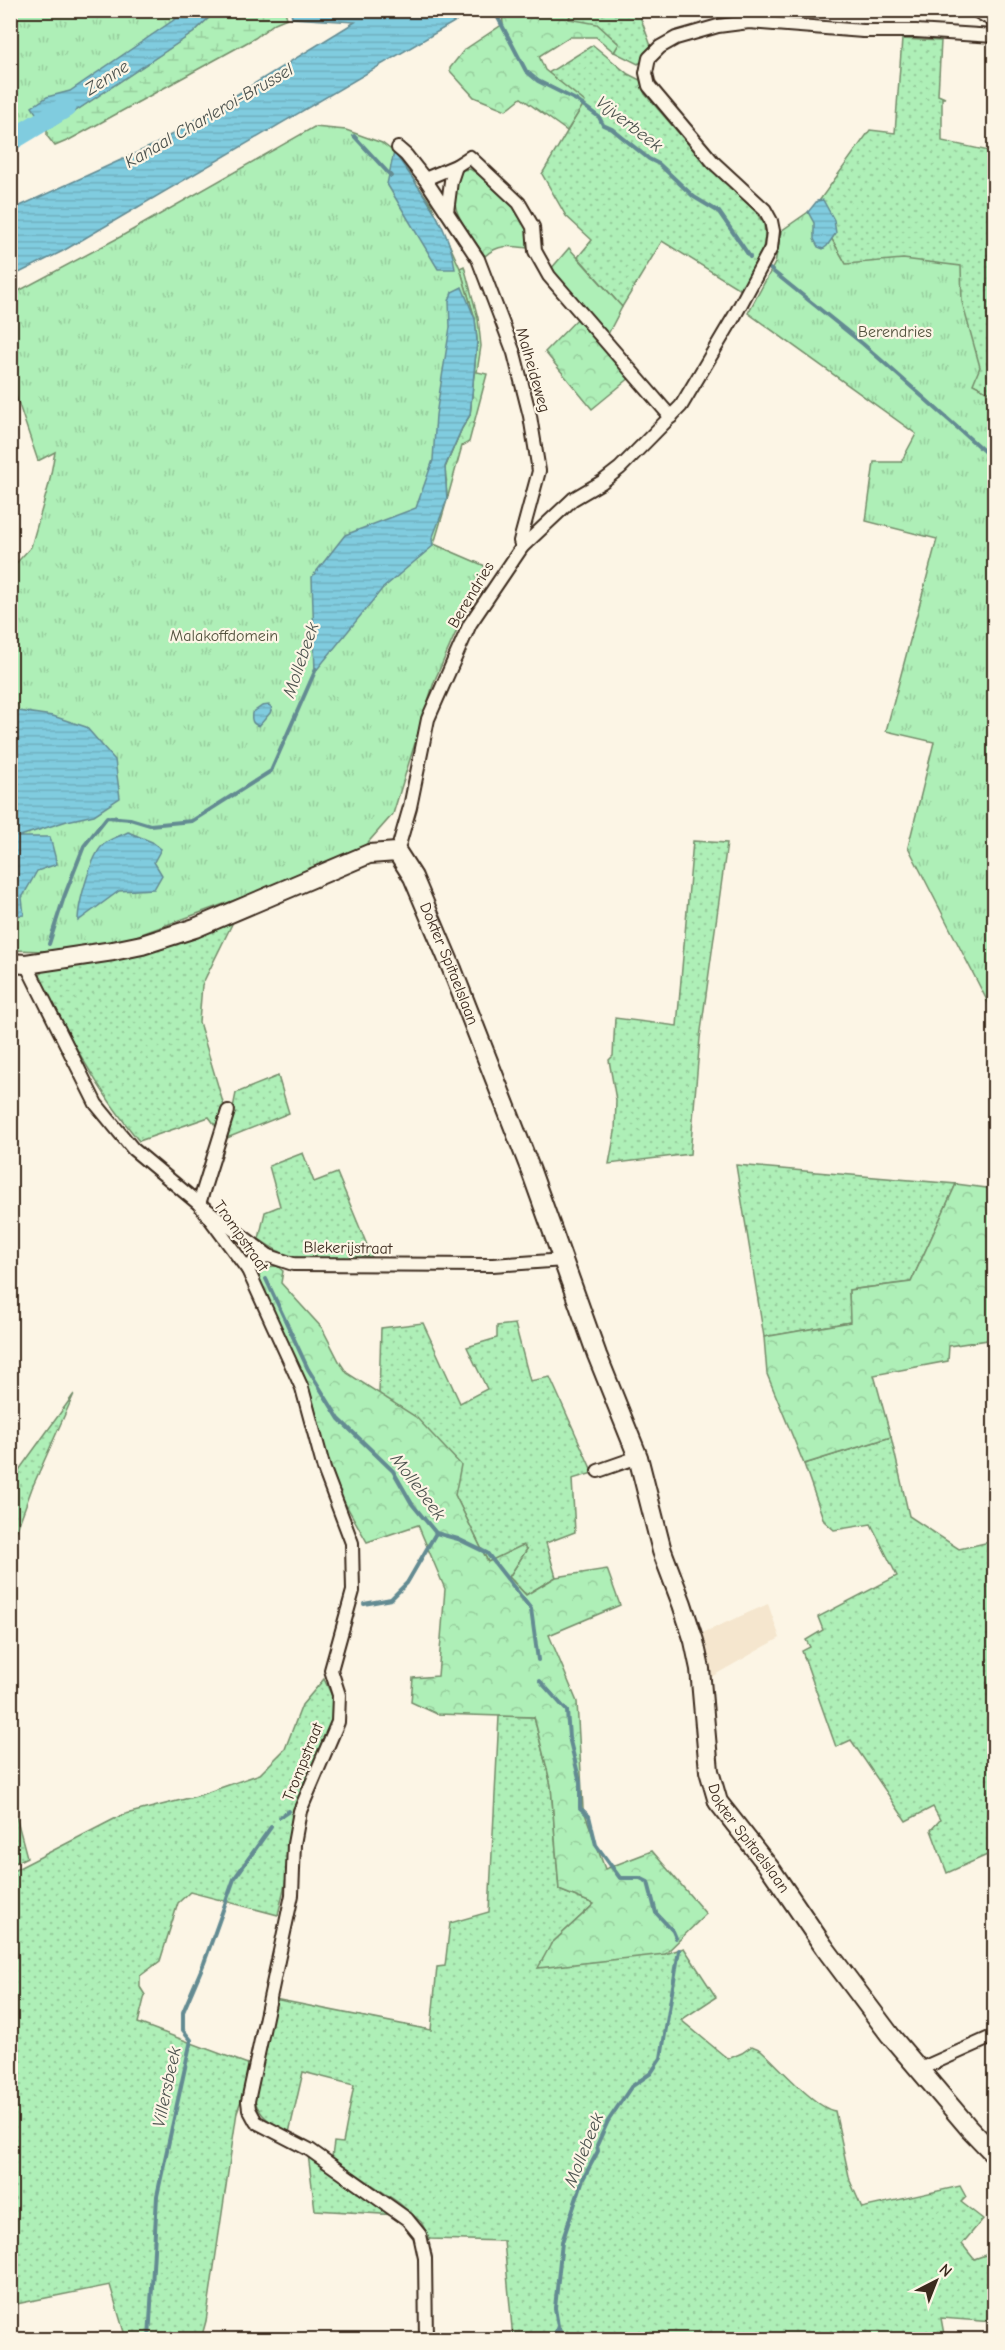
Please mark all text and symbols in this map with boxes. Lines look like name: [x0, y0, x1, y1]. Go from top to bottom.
water label: Zenne: [80, 56, 133, 101]
water label: Kanaal Charleroi-Brussel: [121, 59, 298, 173]
water label: Vijverbeek: [592, 92, 667, 157]
park label: Berendries: [858, 323, 932, 341]
street label: Malheideweg: [512, 325, 554, 415]
street label: Berendries: [444, 558, 498, 631]
water label: Mollebeek: [278, 619, 324, 701]
park label: Malakoffdomein: [170, 627, 278, 645]
street label: Dokter Spitaelslaan: [416, 900, 482, 1028]
street label: Trompstraat: [210, 1197, 272, 1275]
street label: Blekerijstraat: [303, 1238, 393, 1258]
water label: Mollebeek: [386, 1449, 450, 1525]
street label: Trompstraat: [279, 1720, 327, 1804]
street label: Dokter Spitaelslaan: [704, 1782, 793, 1896]
water label: Villersbeek: [148, 2045, 186, 2129]
water label: Mollebeek: [559, 2110, 608, 2191]
north arrow: [906, 2251, 966, 2311]
text: N: [935, 2260, 955, 2281]

